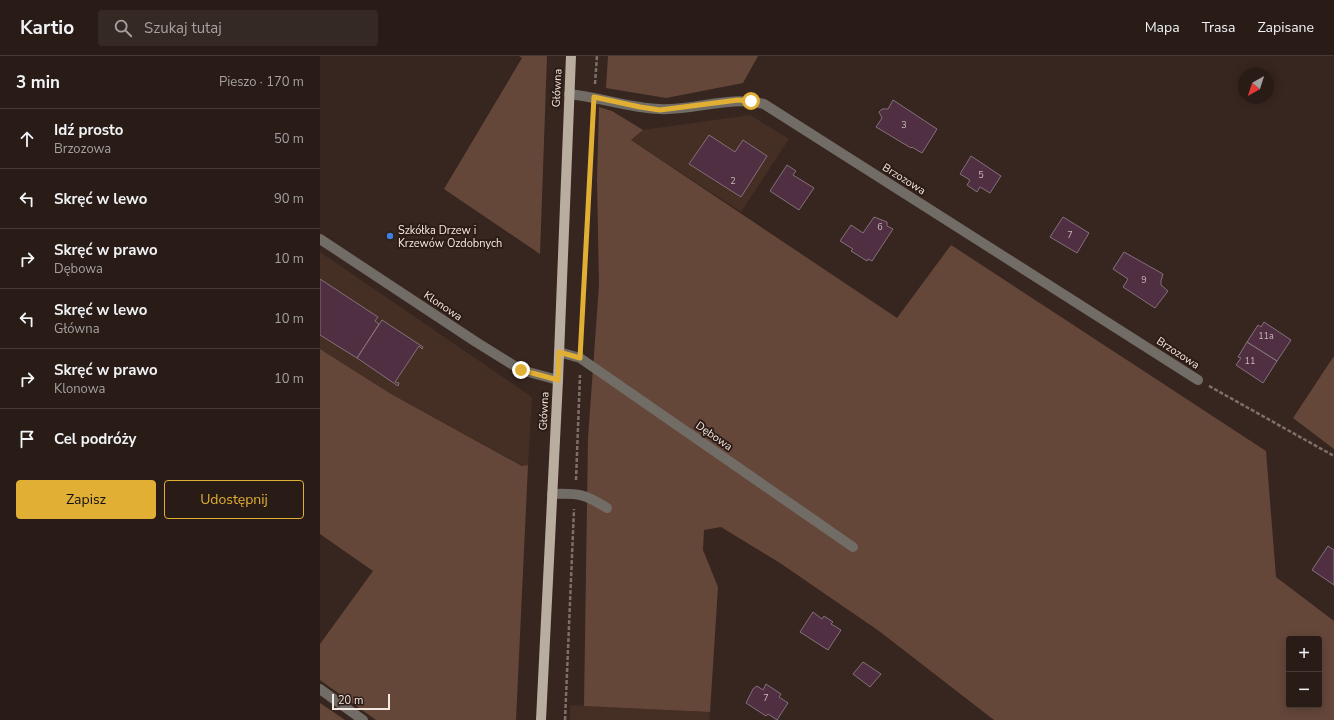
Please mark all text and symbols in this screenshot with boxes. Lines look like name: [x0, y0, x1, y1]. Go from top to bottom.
search box: [98, 10, 378, 46]
text: Kartio: [20, 15, 74, 41]
icon: search: [112, 17, 134, 39]
text: Szukaj tutaj: [144, 18, 222, 38]
text: Mapa: [1145, 18, 1180, 37]
text: Trasa: [1202, 18, 1236, 37]
text: Zapisane: [1258, 18, 1314, 37]
street label: Główna: [549, 68, 566, 108]
north arrow: [1238, 68, 1274, 104]
text: 3 min: [16, 71, 60, 94]
text: Pieszo · 170 m: [219, 73, 304, 91]
route start: [742, 92, 760, 110]
house number: 3: [901, 119, 907, 131]
text: Idź prosto: [54, 120, 123, 140]
icon: ahead: [16, 128, 38, 150]
text: 50 m: [274, 130, 304, 148]
text: Brzozowa: [54, 140, 111, 158]
street label: Brzozowa: [879, 160, 929, 198]
house number: 5: [978, 169, 984, 181]
house number: 2: [730, 175, 736, 187]
icon: left: [16, 188, 38, 210]
text: Skręć w lewo: [54, 189, 147, 209]
text: 90 m: [274, 190, 304, 208]
house number: 6: [877, 221, 883, 233]
place label: Szkółka Drzew i Krzewów Ozdobnych: [398, 223, 502, 251]
house number: 7: [1067, 229, 1073, 241]
marker: Szkółka Drzew i Krzewów Ozdobnych: [385, 231, 395, 241]
text: Skręć w prawo: [54, 240, 158, 260]
icon: right: [16, 248, 38, 270]
text: 10 m: [274, 250, 304, 268]
text: Dębowa: [54, 260, 103, 278]
house number: 9: [1141, 274, 1147, 286]
street label: Klonowa: [421, 288, 465, 324]
text: Skręć w lewo: [54, 300, 147, 320]
icon: left: [16, 308, 38, 330]
text: 10 m: [274, 310, 304, 328]
text: Główna: [54, 320, 100, 338]
house number: 11a: [1258, 330, 1274, 342]
street label: Brzozowa: [1154, 334, 1203, 373]
house number: 11: [1245, 355, 1255, 367]
text: Skręć w prawo: [54, 360, 158, 380]
route end: [512, 361, 530, 379]
icon: right: [16, 368, 38, 390]
text: 10 m: [274, 370, 304, 388]
text: Klonowa: [54, 380, 105, 398]
street label: Główna: [536, 391, 553, 431]
street label: Dębowa: [693, 418, 735, 454]
icon: arrive: [16, 428, 38, 450]
text: Cel podróży: [54, 429, 136, 449]
button: Zapisz: [16, 480, 156, 519]
button: Udostępnij: [164, 480, 304, 519]
map controls: [1286, 636, 1322, 708]
button: +: [1286, 636, 1322, 672]
button: −: [1286, 672, 1322, 708]
scale bar: [332, 692, 390, 711]
house number: 7: [763, 692, 769, 704]
text: 20 m: [338, 693, 363, 708]

